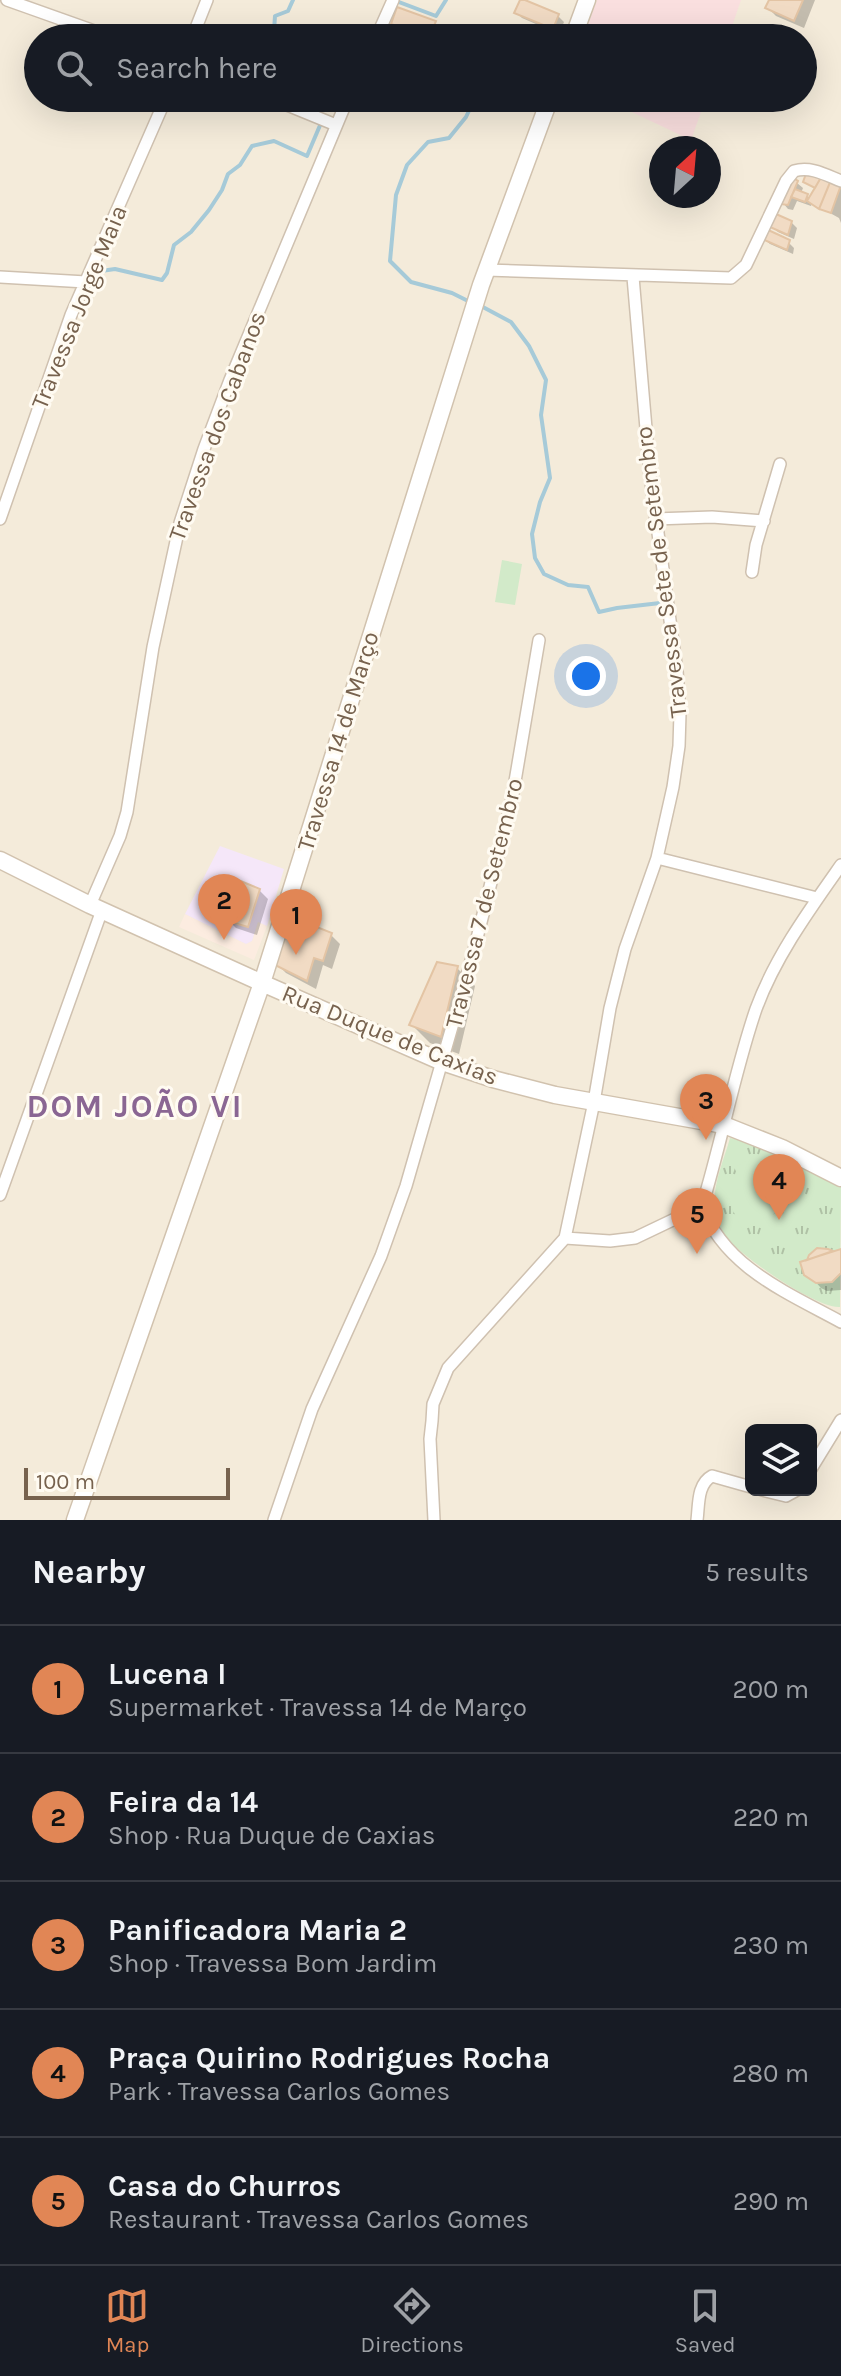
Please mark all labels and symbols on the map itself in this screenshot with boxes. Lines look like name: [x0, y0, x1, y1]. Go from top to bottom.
north arrow: [649, 136, 721, 208]
street label: Travessa Jorge Maia: [25, 201, 133, 413]
street label: Travessa dos Cabanos: [162, 308, 272, 544]
street label: Travessa Sete de Setembro: [629, 425, 693, 719]
street label: Travessa 14 de Março: [291, 628, 385, 854]
your location: [566, 656, 606, 696]
street label: Travessa 7 de Setembro: [439, 775, 529, 1031]
pin: 2: [198, 874, 250, 940]
pin: 1: [270, 889, 322, 955]
street label: Rua Duque de Caxias: [278, 979, 502, 1091]
pin: 3: [680, 1074, 732, 1140]
district label: DOM JOÃO VI: [27, 1088, 243, 1125]
pin: 4: [753, 1154, 805, 1220]
pin: 5: [671, 1188, 723, 1254]
scale bar: [24, 1464, 230, 1500]

